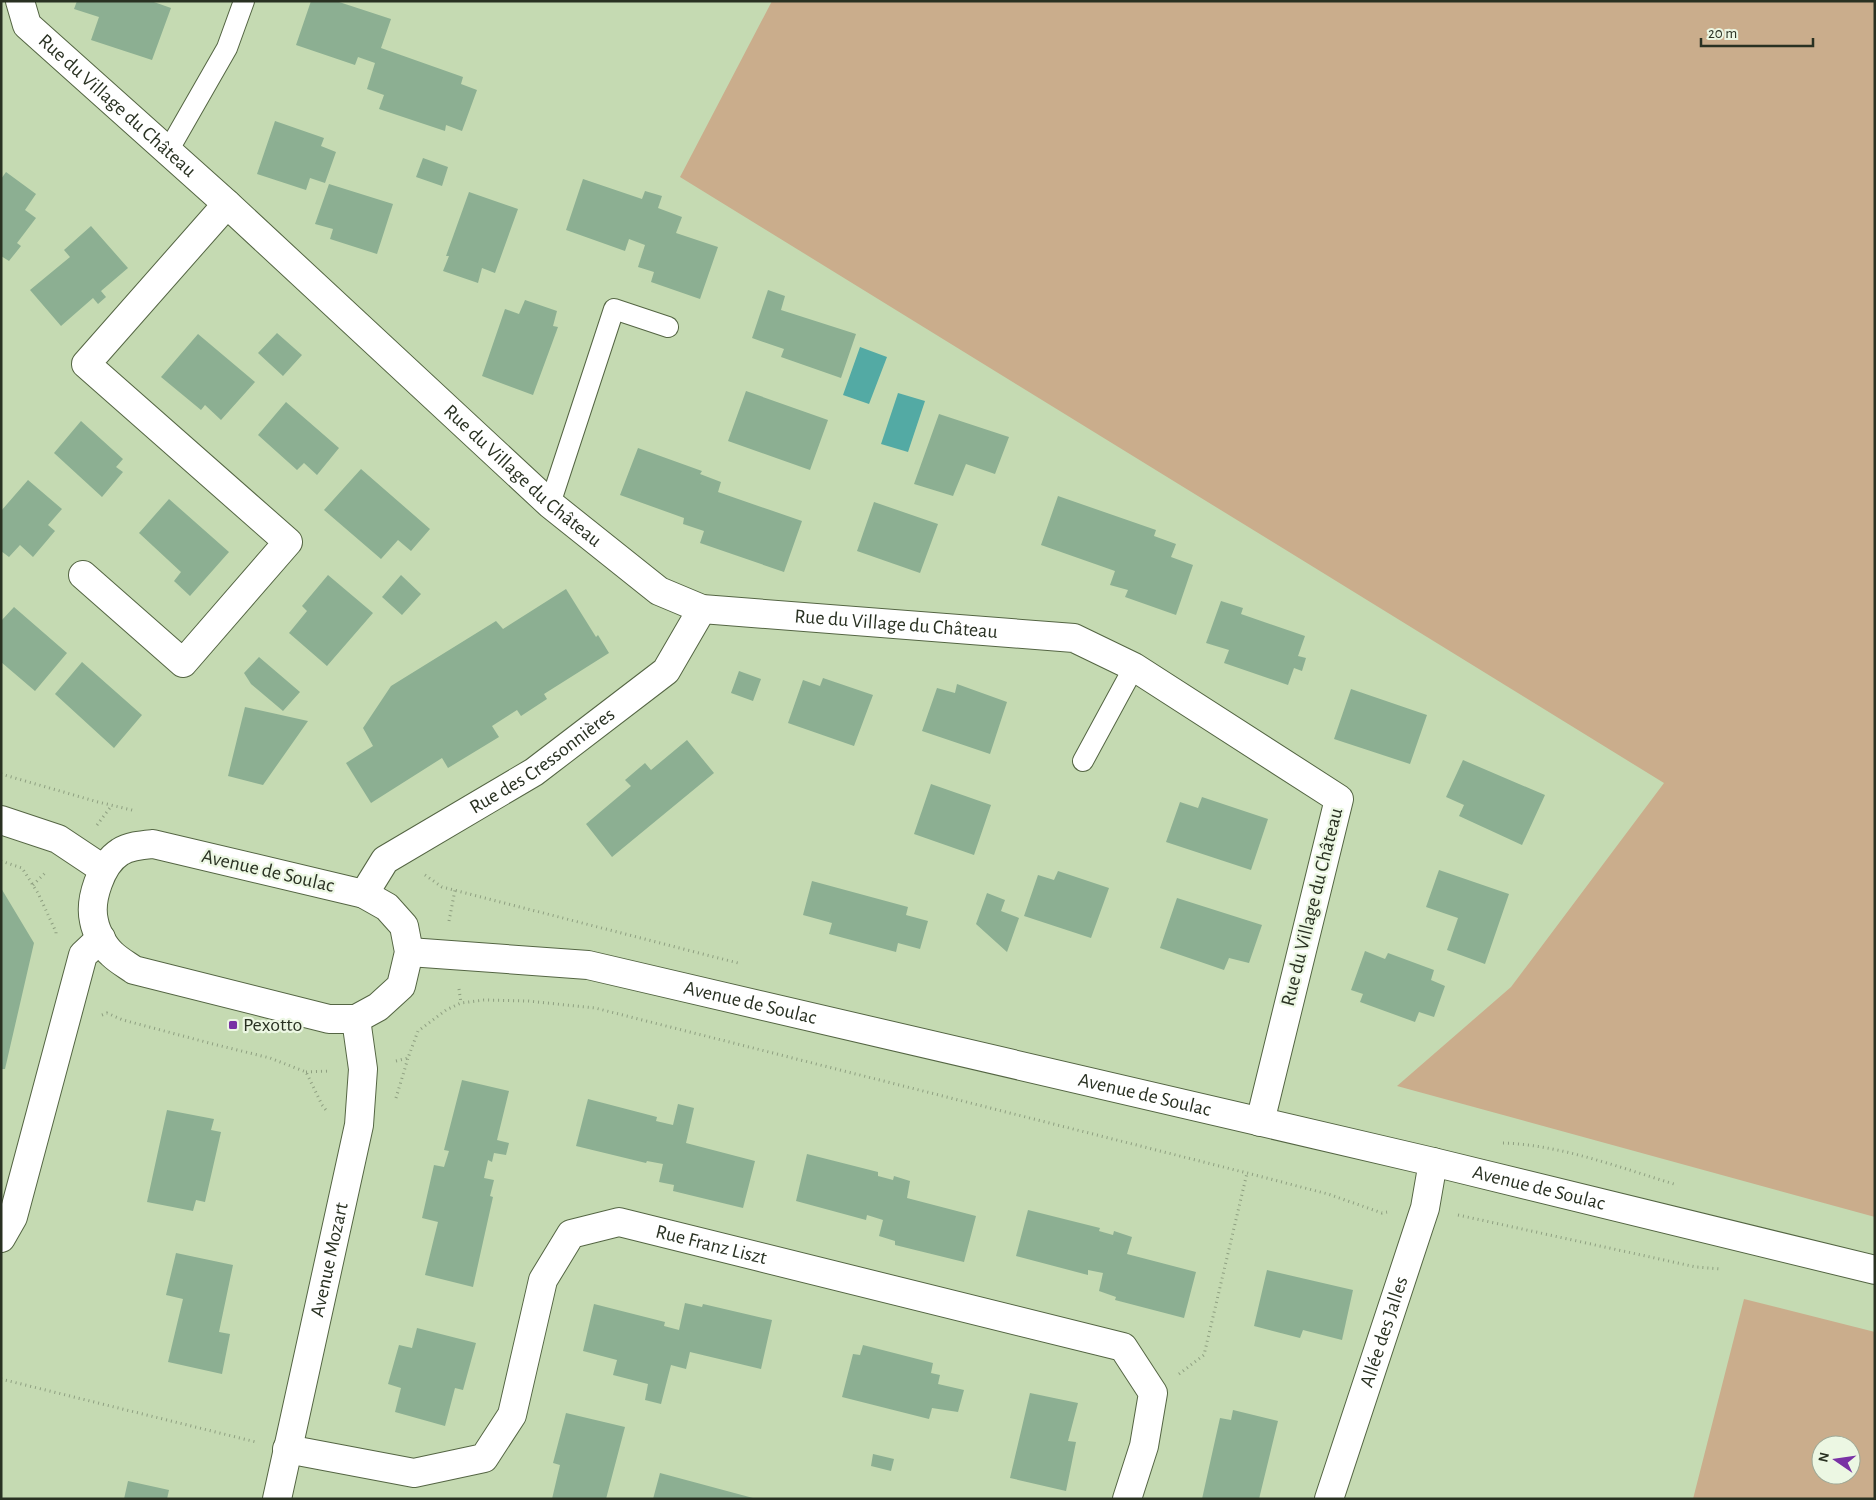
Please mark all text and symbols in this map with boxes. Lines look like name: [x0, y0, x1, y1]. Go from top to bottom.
scale bar: [1701, 15, 1814, 47]
text: 20 m: [1708, 26, 1737, 41]
street label: Rue du Village du Château: [35, 30, 200, 181]
street label: Rue du Village du Château: [440, 401, 605, 551]
street label: Rue du Village du Château: [794, 606, 998, 642]
street label: Rue des Cressonnières: [466, 704, 619, 818]
street label: Rue du Village du Château: [1278, 806, 1346, 1008]
street label: Avenue de Soulac: [200, 846, 337, 896]
street label: Avenue de Soulac: [682, 978, 819, 1028]
place label: Pexotto: [243, 1015, 302, 1035]
marker: Pexotto: [227, 1019, 239, 1031]
street label: Avenue de Soulac: [1076, 1070, 1213, 1120]
street label: Avenue de Soulac: [1471, 1162, 1607, 1214]
street label: Avenue Mozart: [307, 1200, 352, 1319]
street label: Rue Franz Liszt: [654, 1221, 769, 1268]
street label: Allée des Jalles: [1357, 1274, 1412, 1390]
north arrow: [1811, 1435, 1861, 1485]
text: N: [1816, 1451, 1832, 1464]

